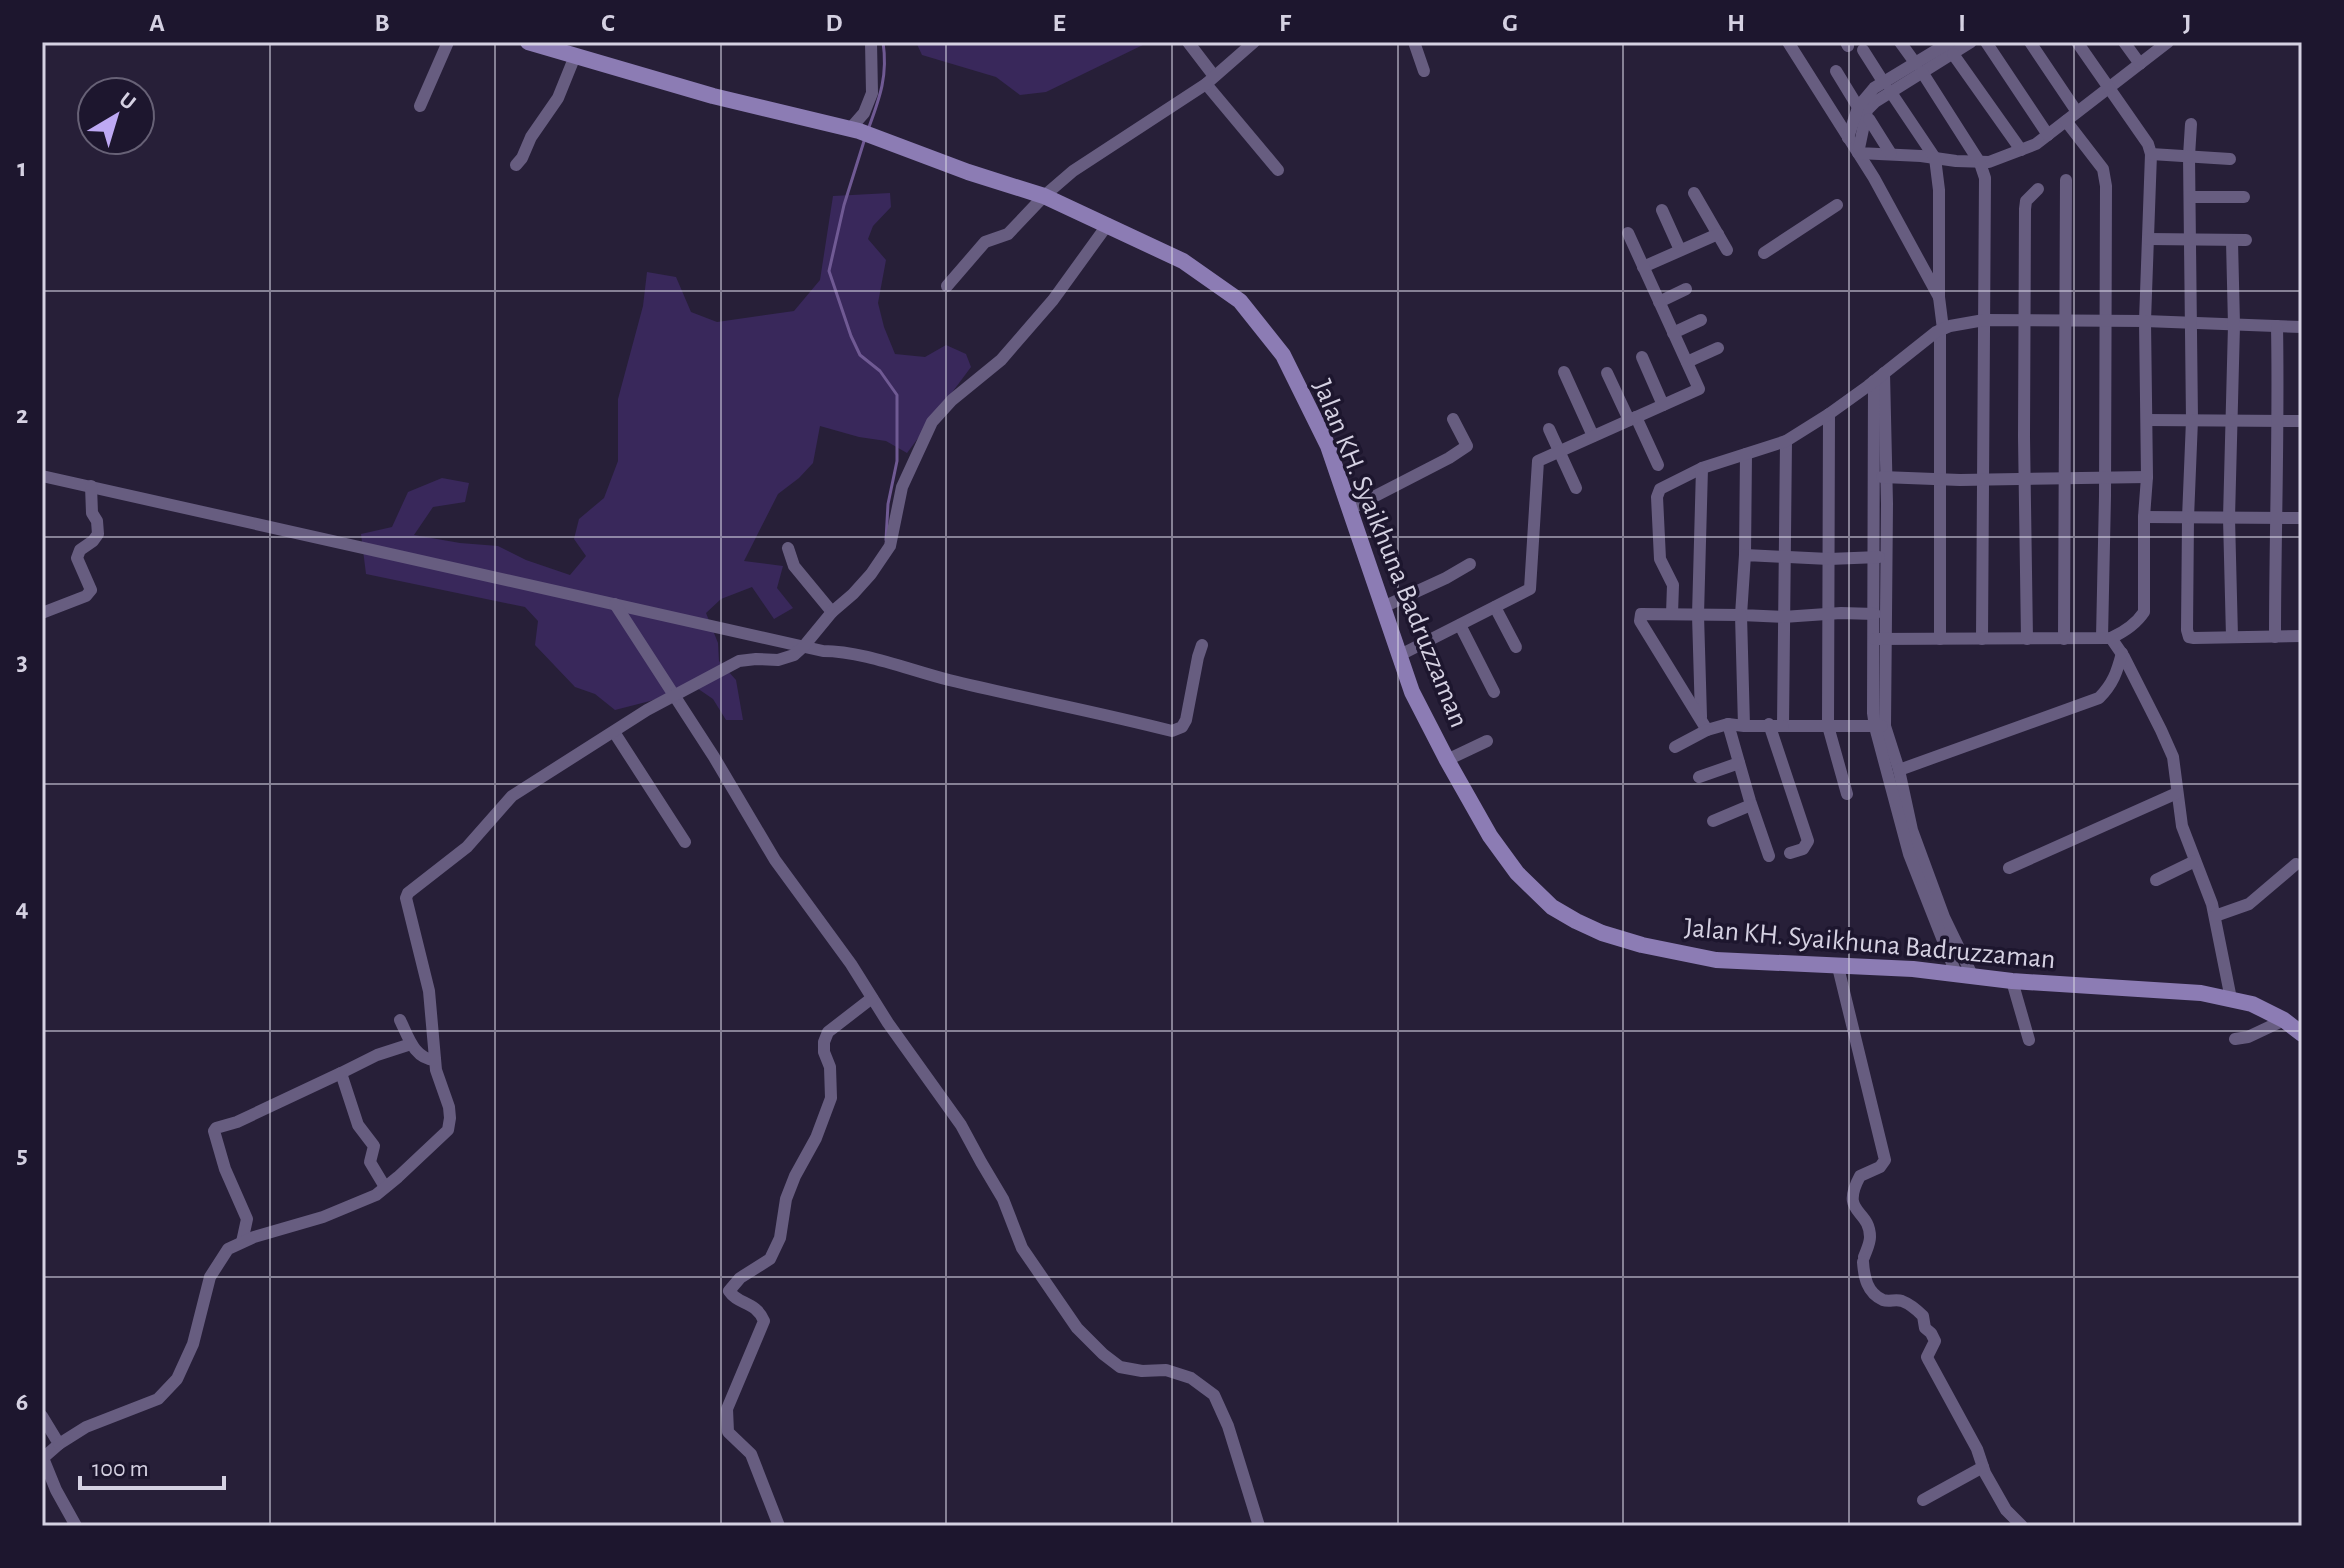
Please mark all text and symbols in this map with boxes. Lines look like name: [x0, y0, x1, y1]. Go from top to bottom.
text: A: [149, 10, 165, 36]
text: B: [374, 10, 390, 36]
text: C: [601, 10, 615, 36]
text: D: [825, 10, 843, 36]
text: E: [1052, 10, 1066, 36]
text: F: [1279, 10, 1292, 36]
text: G: [1502, 10, 1518, 36]
text: H: [1727, 10, 1745, 36]
text: I: [1958, 10, 1966, 36]
text: J: [2183, 10, 2191, 36]
north arrow: [76, 76, 156, 156]
text: U: [115, 88, 140, 114]
text: 1: [17, 155, 27, 181]
street label: Jalan KH. Syaikhuna Badruzzaman: [1307, 376, 1473, 732]
text: 2: [16, 402, 28, 428]
text: 3: [16, 649, 28, 675]
text: 4: [15, 895, 29, 921]
street label: Jalan KH. Syaikhuna Badruzzaman: [1683, 914, 2057, 974]
text: 5: [16, 1142, 28, 1168]
text: 6: [16, 1389, 28, 1415]
scale bar: [80, 1440, 224, 1490]
text: 100 m: [92, 1457, 149, 1481]

